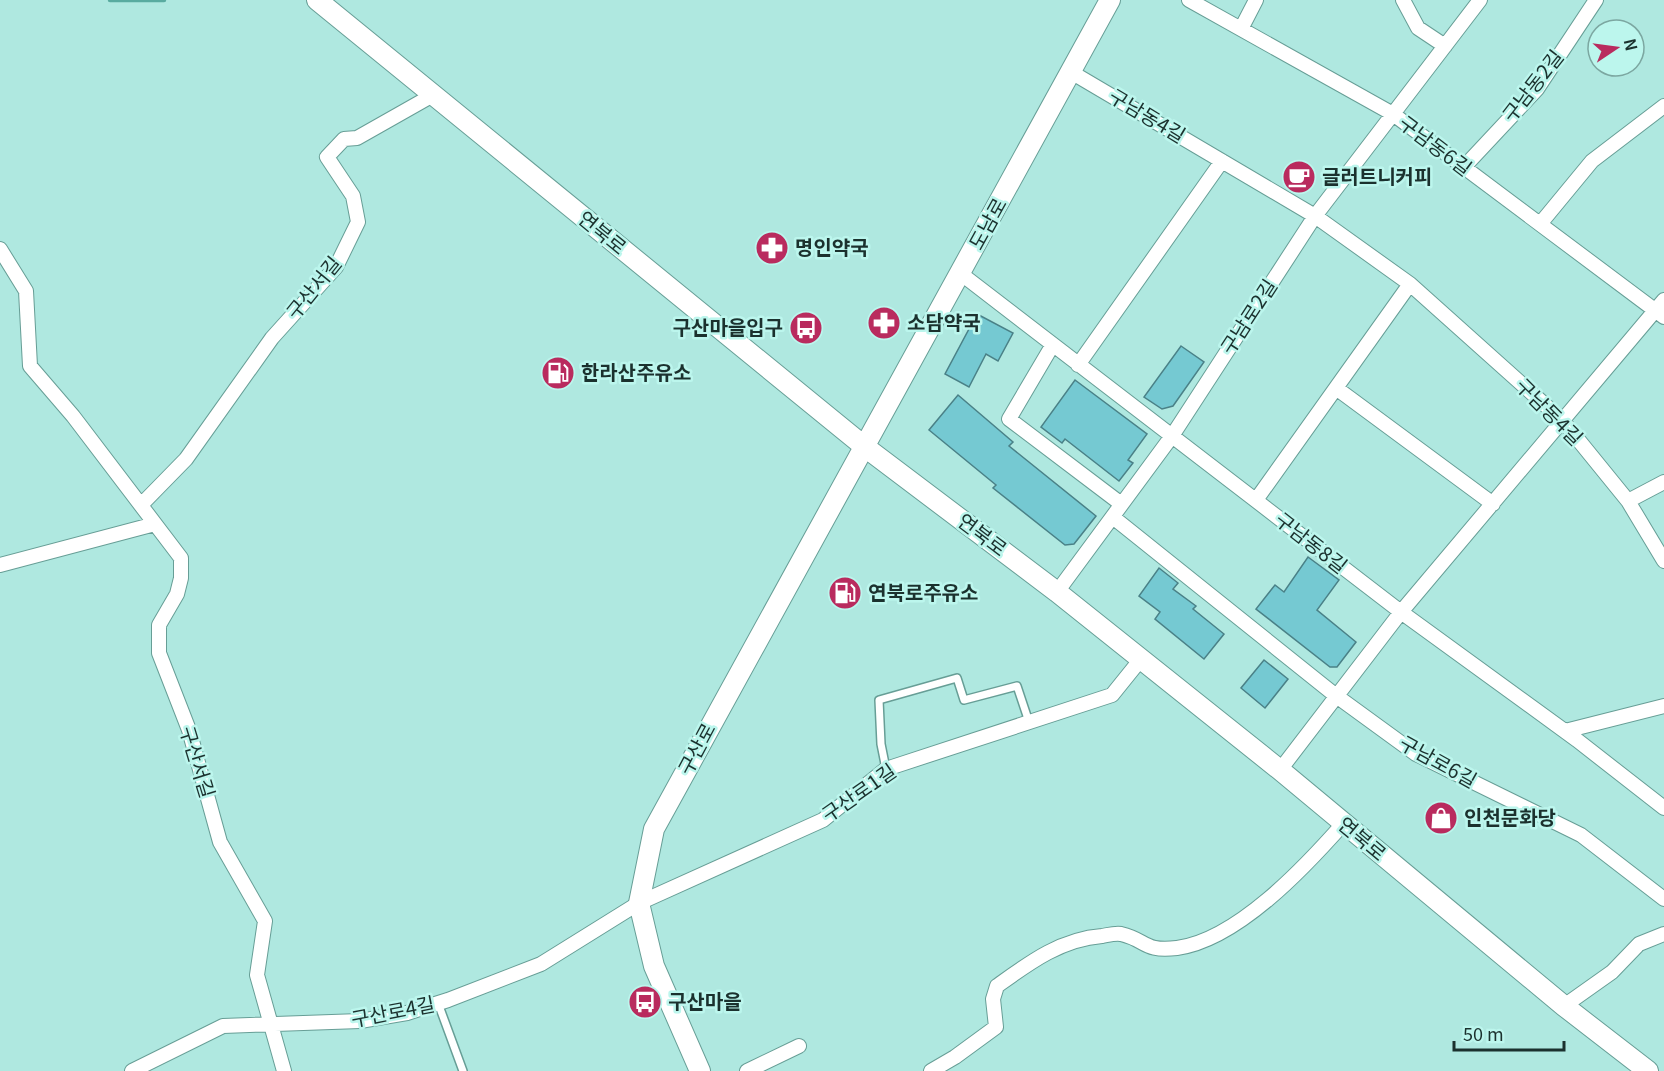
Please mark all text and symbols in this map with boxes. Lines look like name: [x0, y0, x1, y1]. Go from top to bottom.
north arrow: [1586, 18, 1646, 78]
text: N: [1619, 36, 1645, 53]
street label: 구남동2길: [1494, 43, 1569, 127]
street label: 구남동4길: [1104, 80, 1192, 149]
street label: 구남동6길: [1393, 108, 1478, 182]
cafe icon: 글러트니커피: [1281, 159, 1317, 195]
place label: 글러트니커피: [1322, 161, 1432, 190]
street label: 도남로: [961, 192, 1013, 254]
street label: 연북로: [572, 203, 634, 260]
pharmacy icon: 명인약국: [754, 230, 790, 266]
place label: 명인약국: [795, 232, 869, 261]
street label: 구산서길: [278, 249, 347, 325]
street label: 구남로2길: [1213, 273, 1283, 360]
pharmacy icon: 소담약국: [866, 305, 902, 341]
place label: 소담약국: [907, 307, 981, 336]
bus stop icon: 구산마을입구: [788, 310, 824, 346]
place label: 구산마을입구: [673, 312, 783, 341]
fuel station icon: 한라산주유소: [540, 355, 576, 391]
place label: 한라산주유소: [581, 357, 691, 386]
street label: 구남동4길: [1510, 371, 1590, 451]
street label: 구남동8길: [1270, 504, 1354, 579]
street label: 연북로: [952, 506, 1014, 562]
fuel station icon: 연북로주유소: [827, 575, 863, 611]
place label: 연북로주유소: [868, 577, 978, 606]
street label: 구산로: [670, 717, 721, 779]
street label: 구산서길: [174, 722, 223, 801]
street label: 구남로6길: [1395, 727, 1483, 794]
street label: 구산로1길: [815, 756, 901, 828]
shop icon: 인천문화당: [1423, 800, 1459, 836]
place label: 인천문화당: [1464, 802, 1556, 831]
street label: 연북로: [1332, 809, 1393, 867]
bus stop icon: 구산마을: [627, 984, 663, 1020]
place label: 구산마을: [668, 986, 742, 1015]
street label: 구산로4길: [348, 988, 437, 1033]
scale bar: [1454, 1014, 1564, 1052]
text: 50 m: [1463, 1020, 1504, 1046]

